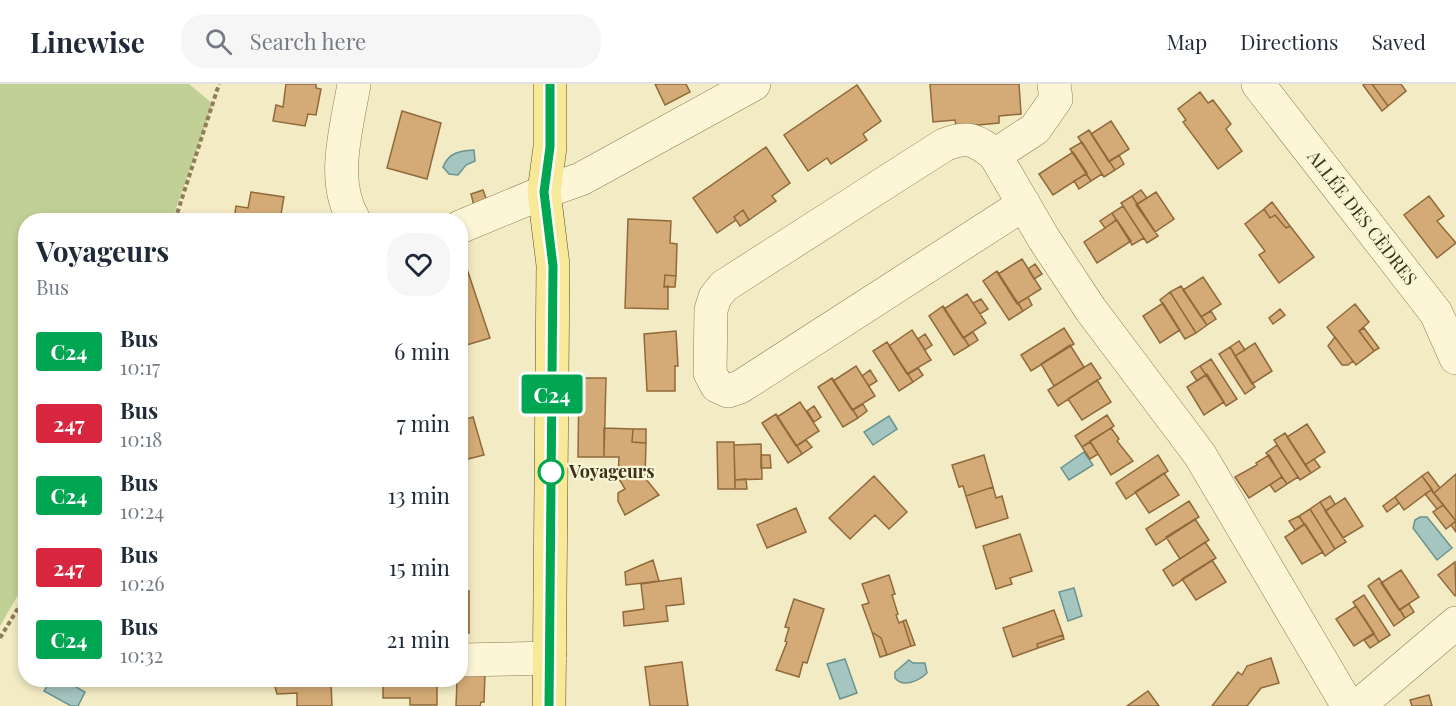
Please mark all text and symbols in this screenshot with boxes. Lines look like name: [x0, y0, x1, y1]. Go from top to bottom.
search box: [181, 14, 601, 68]
text: Linewise: [30, 23, 145, 60]
icon: search: [202, 25, 235, 58]
text: Search here: [250, 26, 366, 56]
text: Map: [1166, 27, 1207, 55]
text: Directions: [1240, 27, 1338, 55]
text: Saved: [1371, 27, 1426, 55]
street label: ALLÉE DES CÈDRES: [1302, 144, 1423, 290]
text: Voyageurs: [36, 232, 169, 269]
button: heart: [387, 233, 450, 296]
text: Bus: [36, 273, 69, 300]
text: Bus: [120, 323, 158, 353]
text: 6 min: [394, 336, 450, 366]
text: C24: [51, 337, 87, 365]
text: 10:17: [120, 353, 160, 380]
line badge: C24: [518, 374, 586, 414]
text: C24: [534, 380, 570, 408]
text: Bus: [120, 395, 158, 425]
text: 7 min: [397, 408, 450, 438]
text: 247: [53, 409, 85, 437]
text: 10:18: [120, 425, 163, 452]
marker: Voyageurs: [538, 459, 564, 485]
place label: Voyageurs: [568, 459, 655, 483]
text: Bus: [120, 467, 158, 497]
text: 13 min: [388, 480, 450, 510]
text: C24: [51, 481, 87, 509]
text: 10:24: [120, 497, 164, 524]
text: Bus: [120, 539, 158, 569]
text: 15 min: [389, 552, 450, 582]
text: 247: [53, 553, 85, 581]
text: 10:26: [120, 569, 165, 596]
text: Bus: [120, 611, 158, 641]
text: 21 min: [387, 624, 450, 654]
text: C24: [51, 625, 87, 653]
text: 10:32: [120, 641, 163, 668]

